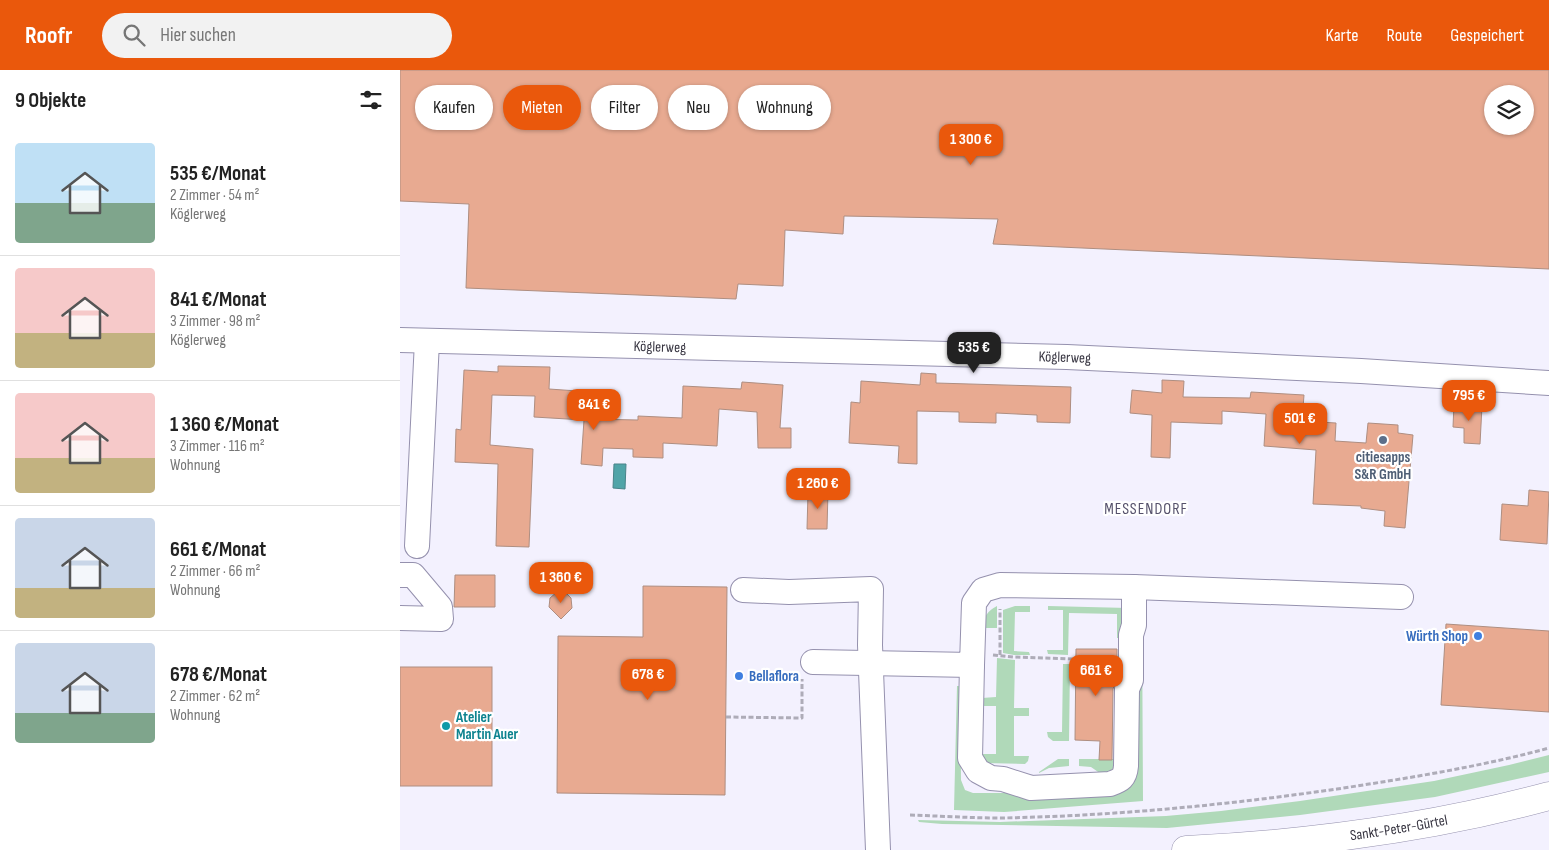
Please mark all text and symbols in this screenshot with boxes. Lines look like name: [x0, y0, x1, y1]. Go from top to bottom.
search box: [102, 13, 452, 58]
text: Roofr: [25, 21, 72, 50]
icon: search: [120, 21, 148, 49]
text: Hier suchen: [160, 24, 236, 47]
text: Karte: [1326, 25, 1359, 46]
text: Route: [1387, 25, 1422, 46]
text: Gespeichert: [1450, 25, 1524, 46]
chip: Kaufen: [415, 85, 493, 130]
chip: Mieten: [503, 85, 581, 130]
chip: Filter: [591, 85, 658, 130]
chip: Neu: [668, 85, 728, 130]
chip: Wohnung: [738, 85, 831, 130]
map controls: [1484, 85, 1534, 135]
button: layers: [1484, 85, 1534, 135]
icon: filters: [357, 86, 385, 114]
text: 9 Objekte: [15, 88, 86, 113]
pin: 1 300 €: [925, 124, 1017, 166]
text: 1 300 €: [950, 130, 992, 149]
text: 535 €/Monat: [170, 161, 266, 186]
icon: home: [55, 163, 115, 223]
text: 2 Zimmer · 54 m²: [170, 186, 260, 205]
text: Köglerweg: [170, 205, 226, 224]
text: 841 €/Monat: [170, 287, 266, 312]
icon: home: [55, 288, 115, 348]
text: 3 Zimmer · 98 m²: [170, 312, 261, 331]
text: Köglerweg: [170, 331, 226, 350]
pin: 535 €: [939, 332, 1009, 374]
street label: Köglerweg: [633, 337, 686, 357]
text: 535 €: [958, 338, 990, 357]
street label: Köglerweg: [1038, 347, 1091, 368]
pin: 795 €: [1434, 380, 1504, 422]
text: 795 €: [1453, 386, 1485, 405]
pin: 841 €: [559, 388, 629, 431]
text: 841 €: [578, 395, 610, 414]
pin: 501 €: [1265, 402, 1335, 445]
text: 501 €: [1284, 409, 1316, 428]
text: 1 360 €/Monat: [170, 412, 279, 437]
icon: home: [55, 413, 115, 473]
marker: citiesapps S&R GmbH: [1377, 434, 1389, 446]
text: 3 Zimmer · 116 m²: [170, 437, 265, 456]
place label: citiesapps S&R GmbH: [1355, 448, 1411, 484]
text: Wohnung: [170, 456, 220, 475]
pin: 1 260 €: [772, 468, 864, 510]
text: 1 260 €: [797, 474, 839, 493]
district label: MESSENDORF: [1104, 500, 1188, 519]
text: 661 €/Monat: [170, 537, 266, 562]
icon: home: [55, 538, 115, 598]
text: 2 Zimmer · 66 m²: [170, 562, 260, 581]
pin: 1 360 €: [515, 562, 607, 604]
text: 1 360 €: [540, 568, 582, 587]
text: Wohnung: [170, 581, 220, 600]
place label: Würth Shop: [1406, 627, 1468, 646]
marker: Würth Shop: [1472, 630, 1484, 642]
pin: 661 €: [1061, 654, 1131, 697]
pin: 678 €: [613, 658, 683, 701]
text: 661 €: [1080, 661, 1112, 680]
text: 678 €/Monat: [170, 662, 267, 687]
icon: home: [55, 663, 115, 723]
text: 678 €: [632, 665, 664, 684]
place label: Bellaflora: [749, 667, 799, 686]
marker: Bellaflora: [733, 670, 745, 682]
text: 2 Zimmer · 62 m²: [170, 687, 260, 706]
text: Wohnung: [170, 706, 220, 725]
place label: Atelier Martin Auer: [455, 708, 519, 744]
marker: Atelier Martin Auer: [440, 720, 452, 732]
street label: Sankt-Peter-Gürtel: [1349, 811, 1449, 845]

